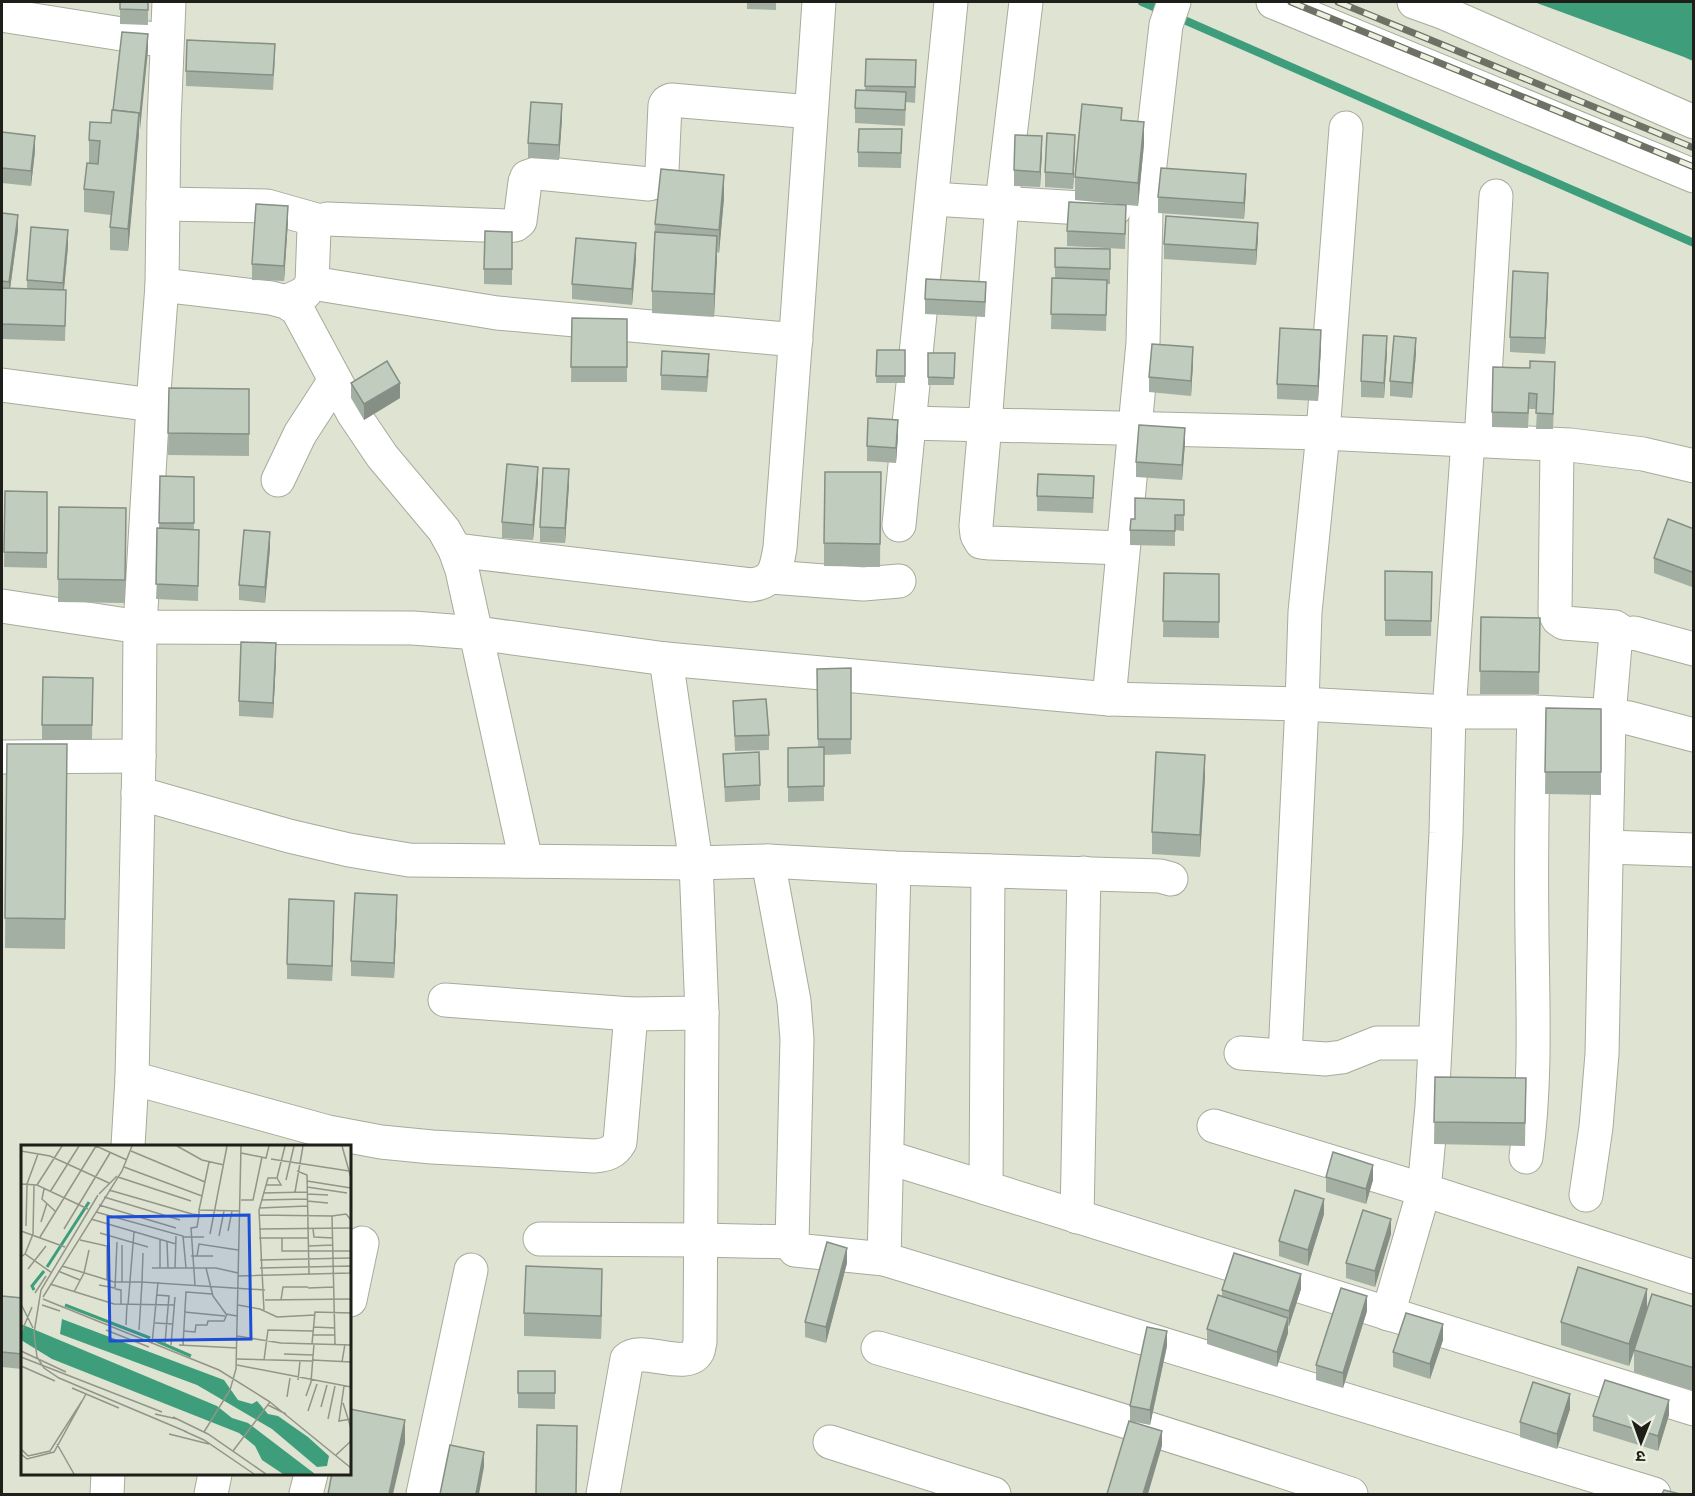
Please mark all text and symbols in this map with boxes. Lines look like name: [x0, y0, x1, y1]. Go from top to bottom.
inset map: [21, 1145, 351, 1475]
north arrow: [1611, 1412, 1671, 1472]
text: उ: [1635, 1447, 1646, 1466]

